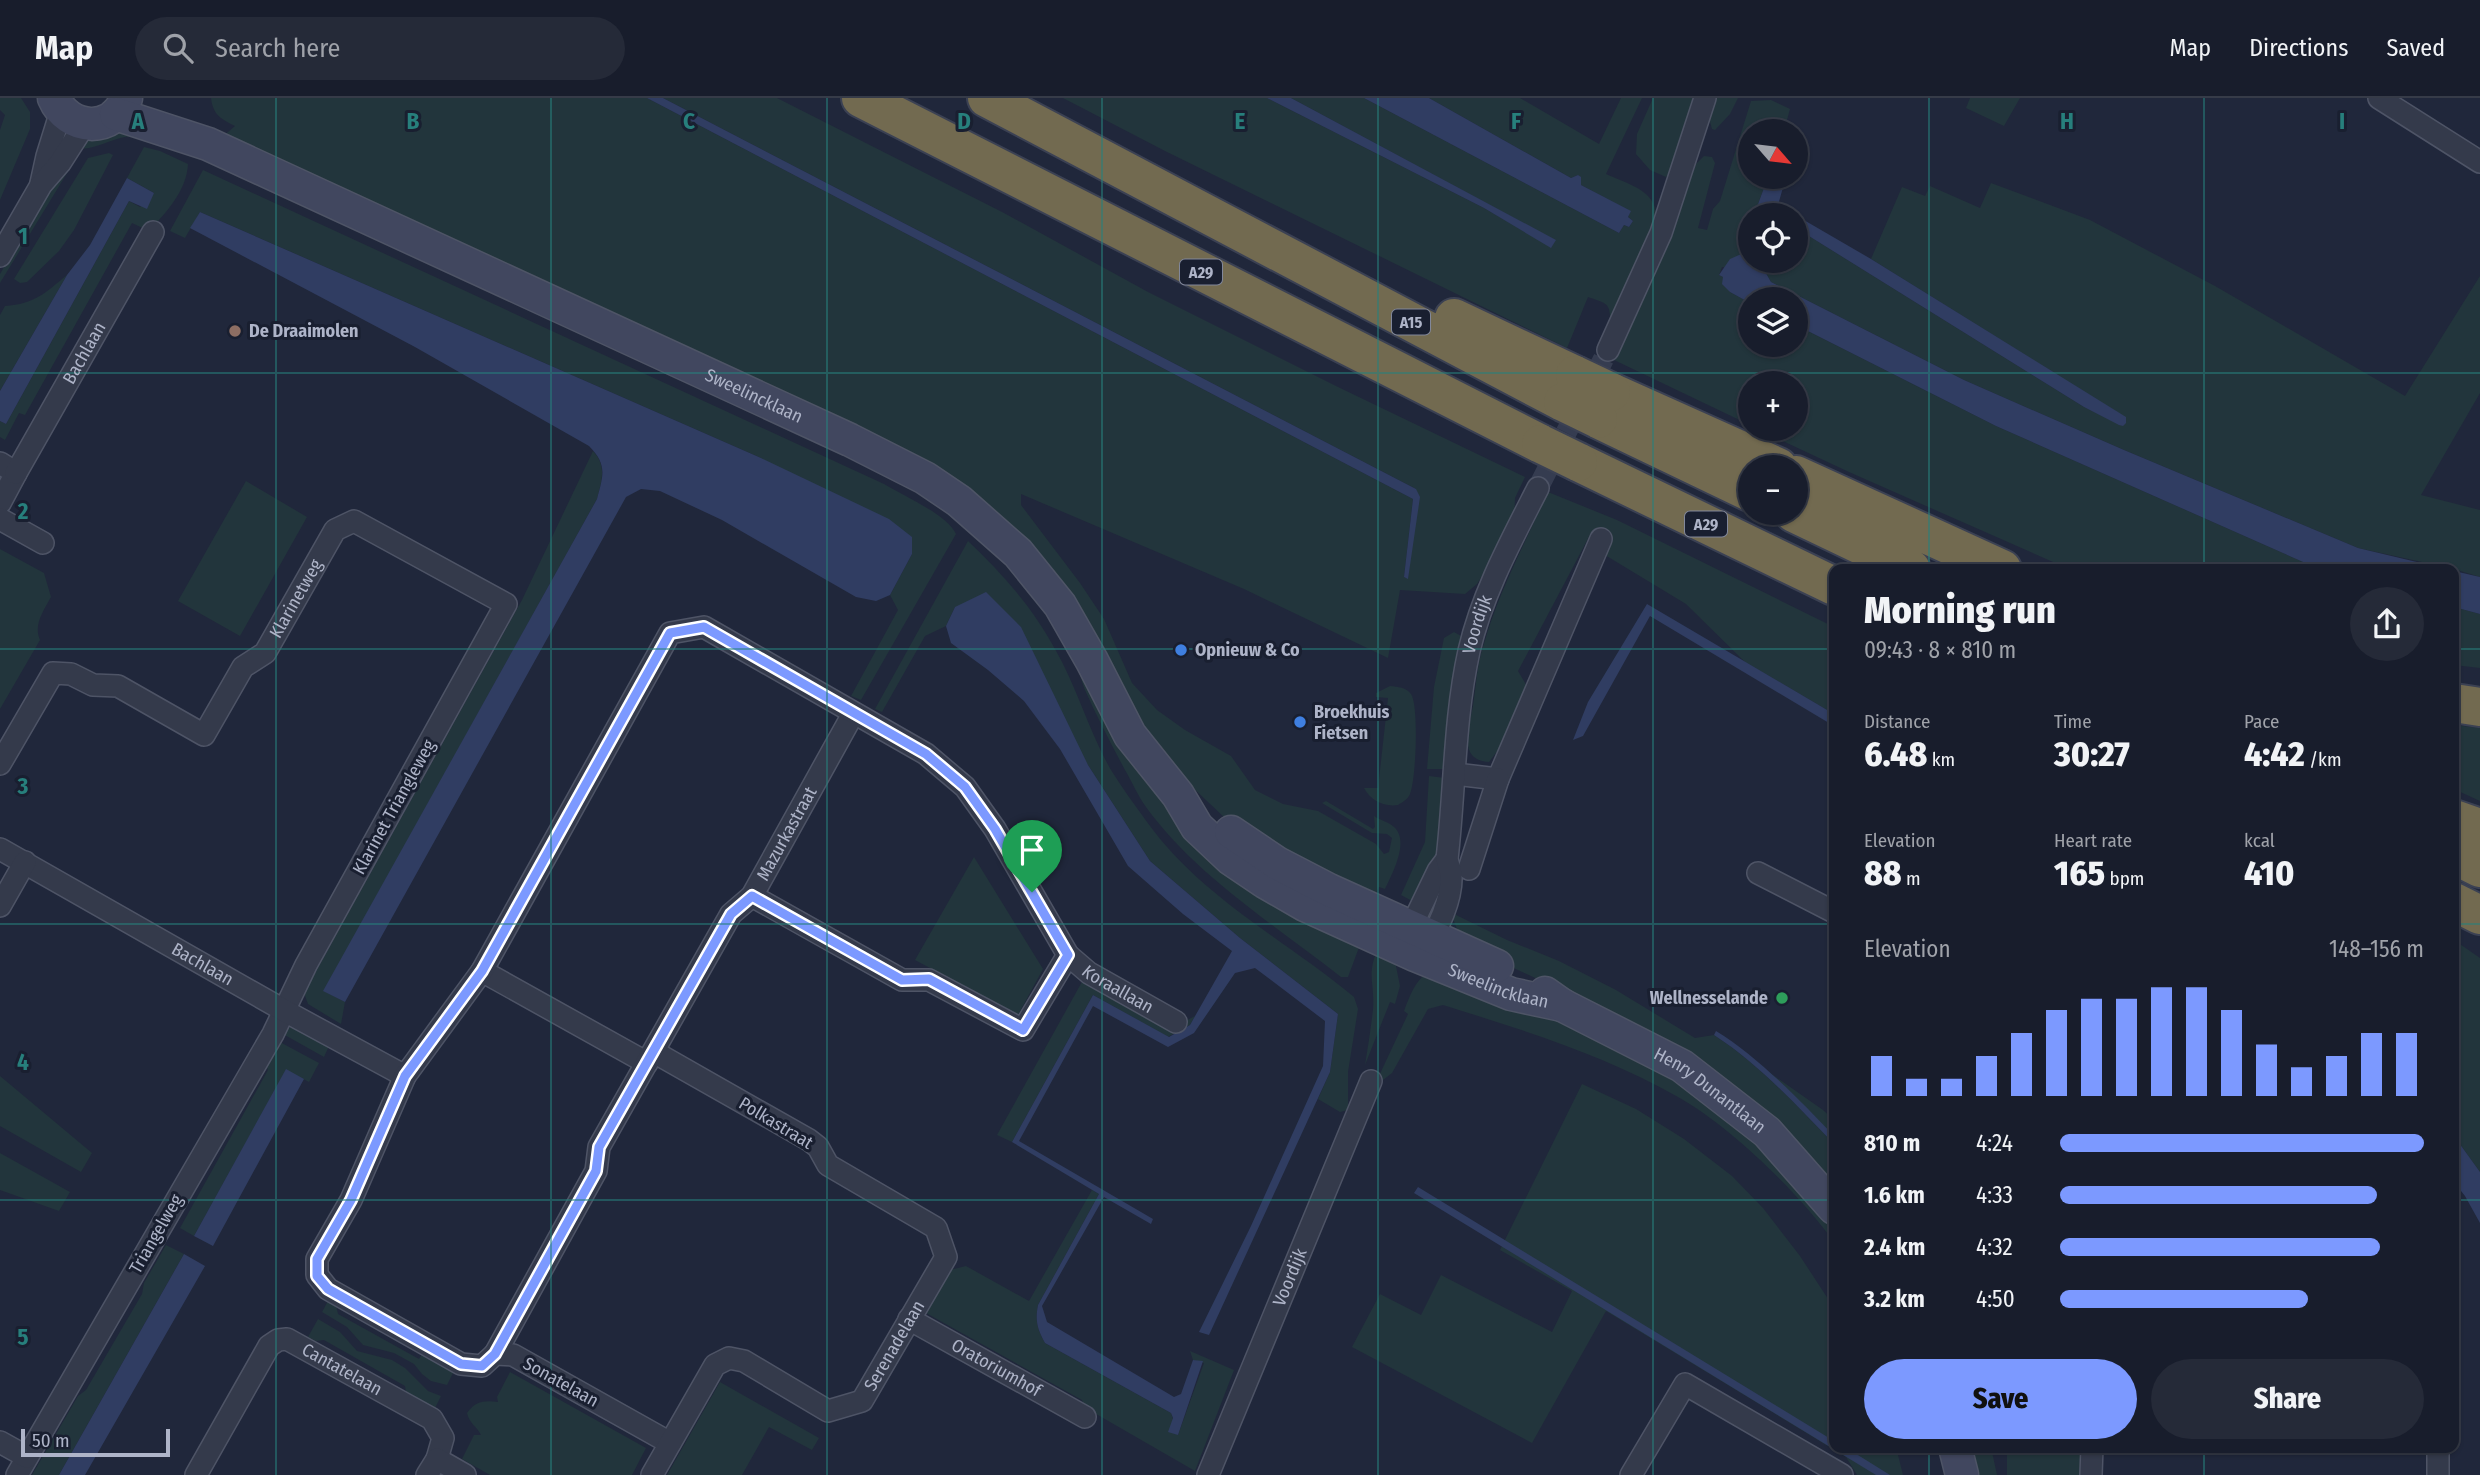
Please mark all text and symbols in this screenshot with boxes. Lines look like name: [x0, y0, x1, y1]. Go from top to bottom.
search box: [135, 17, 625, 80]
text: Map: [35, 28, 93, 68]
icon: search: [159, 29, 197, 67]
text: Search here: [215, 33, 340, 64]
text: Map: [2170, 34, 2211, 62]
text: Directions: [2249, 34, 2348, 62]
text: Saved: [2386, 34, 2445, 62]
text: A: [131, 107, 145, 135]
text: B: [407, 107, 420, 135]
text: C: [683, 107, 695, 135]
text: D: [957, 107, 971, 135]
text: E: [1235, 107, 1246, 135]
text: F: [1511, 107, 1521, 135]
text: H: [2060, 107, 2074, 135]
text: I: [2339, 107, 2345, 135]
north arrow: [1738, 119, 1808, 189]
map controls: [1738, 119, 1808, 525]
button: locate: [1738, 203, 1808, 273]
text: 1: [18, 222, 28, 250]
road number: A29: [1180, 260, 1222, 284]
button: layers: [1738, 287, 1808, 357]
road number: A15: [1392, 310, 1430, 334]
street label: Bachlaan: [58, 318, 110, 388]
place label: De Draaimolen: [249, 320, 359, 342]
marker: De Draaimolen: [227, 323, 243, 339]
street label: Sweelincklaan: [702, 364, 806, 428]
button: +: [1738, 371, 1808, 441]
button: −: [1738, 455, 1808, 525]
text: 2: [17, 497, 29, 525]
road number: A29: [1685, 512, 1727, 536]
street label: Klarinetweg: [265, 555, 327, 642]
text: Morning run: [1864, 587, 2056, 633]
button: share: [2350, 587, 2424, 661]
street label: Voordijk: [1458, 591, 1497, 656]
text: 09:43 · 8 × 810 m: [1864, 636, 2016, 664]
place label: Opnieuw & Co: [1195, 639, 1300, 661]
marker: Opnieuw & Co: [1173, 642, 1189, 658]
place label: Broekhuis Fietsen: [1314, 701, 1389, 744]
text: Distance: [1864, 710, 1931, 733]
text: Time: [2054, 710, 2092, 733]
text: Pace: [2244, 710, 2279, 733]
marker: Broekhuis Fietsen: [1292, 714, 1308, 730]
text: 6.48: [1864, 733, 1927, 775]
text: 30:27: [2054, 733, 2130, 775]
text: 4:42: [2244, 733, 2305, 775]
street label: Klarinet Triangleweg: [348, 735, 440, 878]
text: km: [1927, 748, 1955, 771]
text: /km: [2305, 748, 2342, 771]
text: 3: [17, 772, 29, 800]
street label: Mazurkastraat: [752, 783, 822, 884]
pin: [1002, 820, 1062, 892]
text: Elevation: [1864, 829, 1936, 852]
text: Heart rate: [2054, 829, 2132, 852]
text: kcal: [2244, 829, 2275, 852]
icon: arrive: [1013, 831, 1051, 869]
text: 88: [1864, 852, 1902, 894]
text: 165: [2054, 852, 2105, 894]
text: 410: [2244, 852, 2294, 894]
text: m: [1902, 867, 1921, 890]
text: bpm: [2105, 867, 2144, 890]
text: Elevation: [1864, 935, 1951, 963]
text: 148–156 m: [2329, 935, 2424, 963]
street label: Bachlaan: [168, 938, 237, 990]
street label: Sweelincklaan: [1445, 959, 1551, 1013]
street label: Koraallaan: [1077, 961, 1157, 1018]
place label: Wellnesselande: [1650, 987, 1768, 1009]
marker: Wellnesselande: [1774, 990, 1790, 1006]
street label: Henry Dunantlaan: [1650, 1043, 1770, 1138]
text: 4: [17, 1048, 29, 1076]
street label: Polkastraat: [735, 1092, 817, 1154]
text: 810 m: [1864, 1129, 1920, 1157]
text: 4:24: [1976, 1129, 2013, 1157]
text: 1.6 km: [1864, 1181, 1925, 1209]
text: 4:33: [1976, 1181, 2013, 1209]
street label: Triangelweg: [125, 1190, 188, 1278]
text: 2.4 km: [1864, 1233, 1925, 1261]
text: 4:32: [1976, 1233, 2013, 1261]
street label: Voordijk: [1268, 1244, 1312, 1309]
text: 3.2 km: [1864, 1285, 1925, 1313]
text: 4:50: [1976, 1285, 2015, 1313]
street label: Serenadelaan: [859, 1296, 929, 1395]
text: 5: [17, 1323, 29, 1351]
street label: Oratoriumhof: [948, 1334, 1047, 1402]
street label: Cantatelaan: [298, 1338, 386, 1400]
street label: Sonatelaan: [519, 1352, 603, 1412]
button: Save: [1864, 1359, 2137, 1439]
button: Share: [2151, 1359, 2424, 1439]
scale bar: [21, 1426, 170, 1458]
text: 50 m: [32, 1429, 70, 1452]

